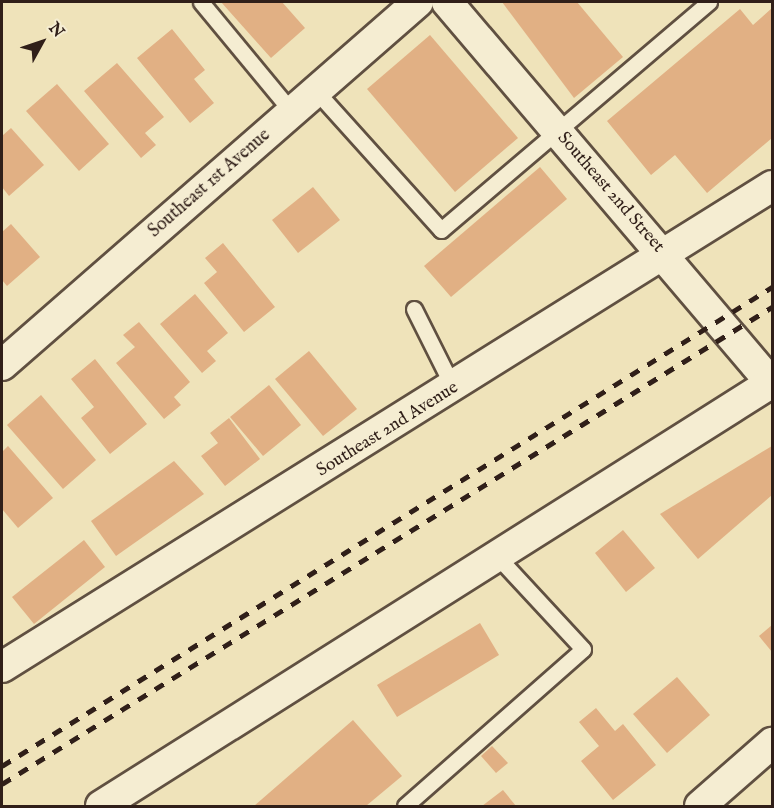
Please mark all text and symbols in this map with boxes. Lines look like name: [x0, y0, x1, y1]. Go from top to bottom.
north arrow: [12, 12, 72, 72]
text: N: [44, 19, 68, 42]
street label: Southeast 1st Avenue: [145, 125, 275, 243]
street label: Southeast 2nd Street: [552, 128, 668, 258]
street label: Southeast 2nd Avenue: [313, 378, 463, 482]

